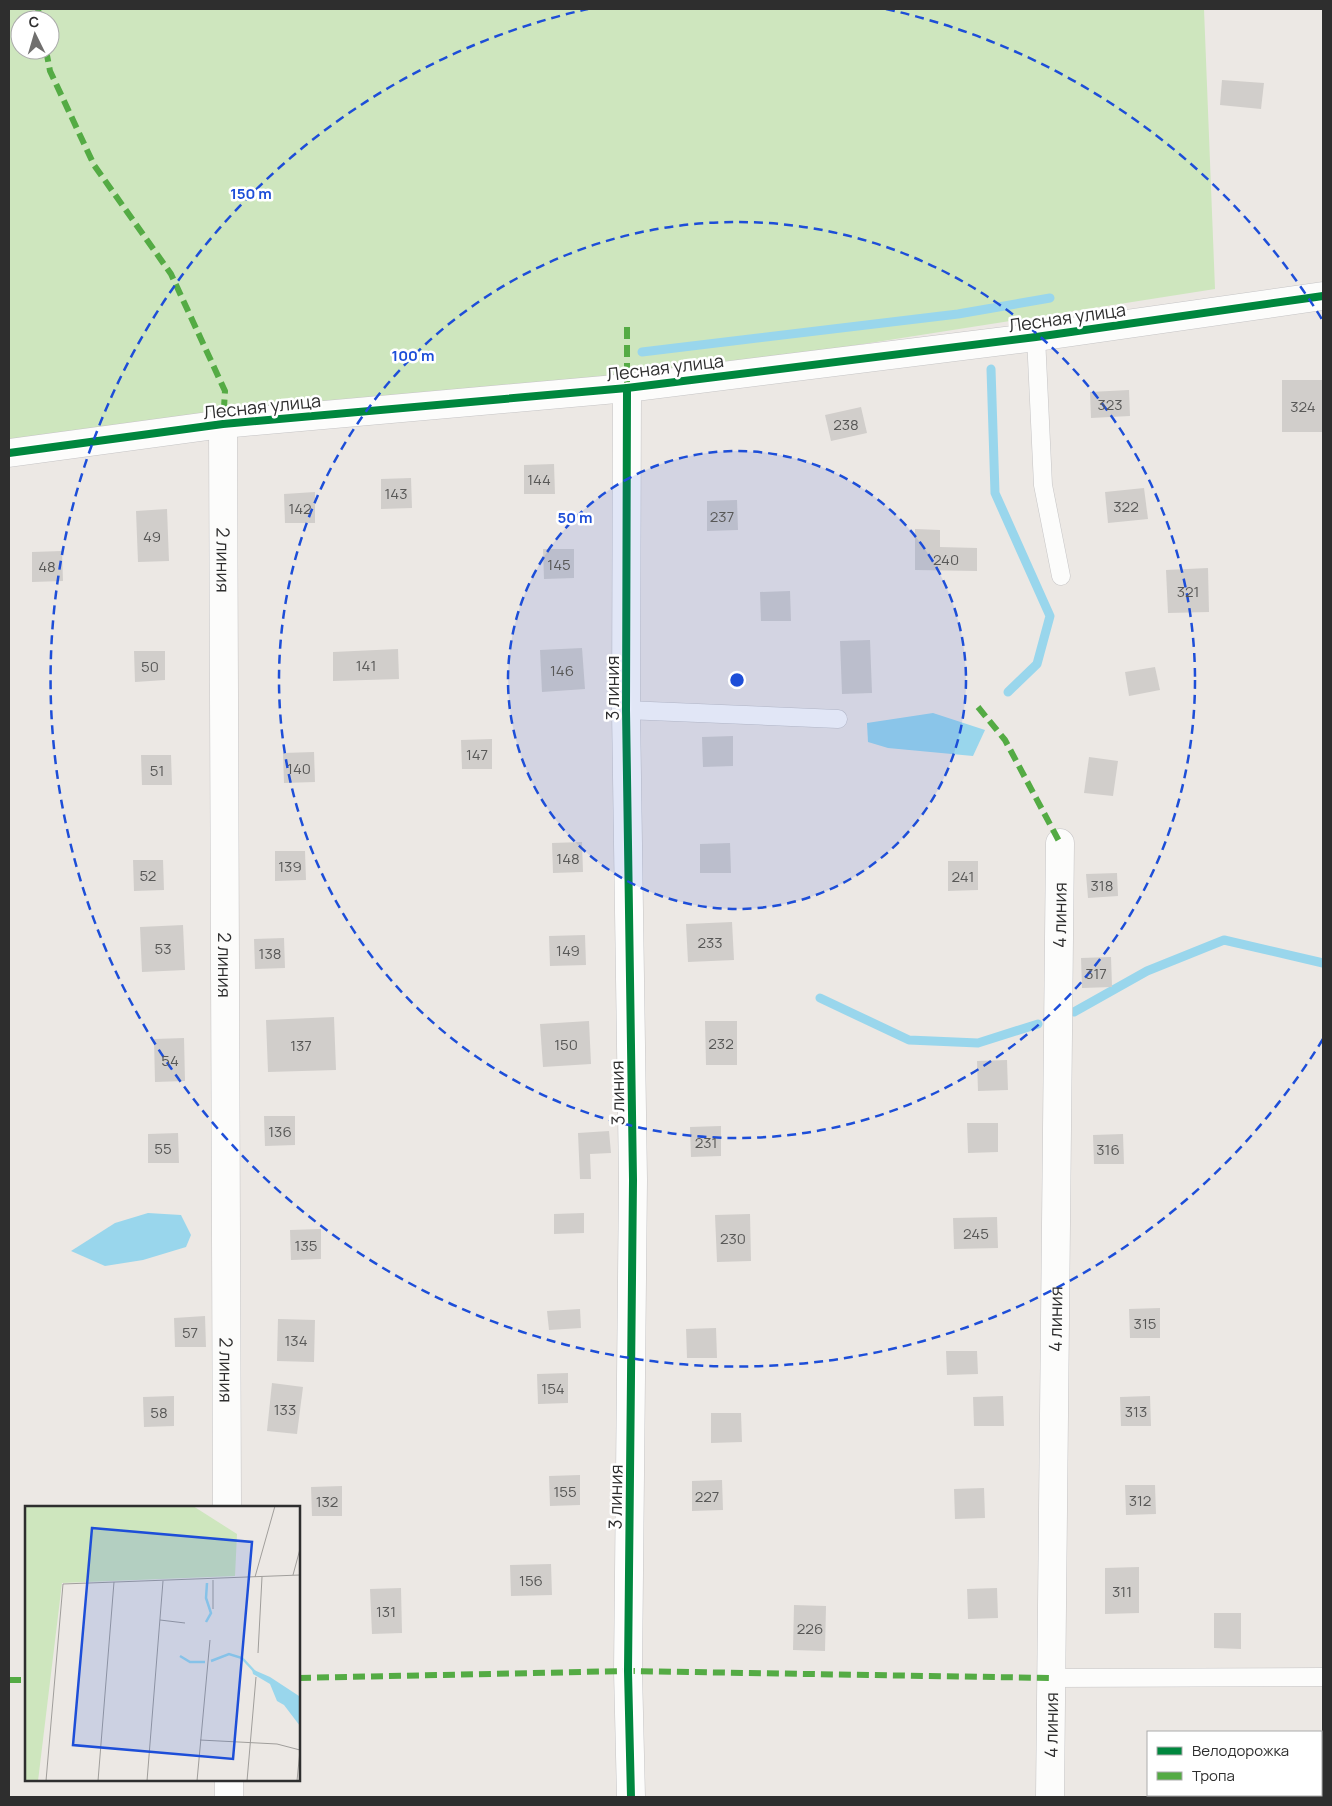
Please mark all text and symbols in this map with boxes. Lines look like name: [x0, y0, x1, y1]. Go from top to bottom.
north arrow: [10, 10, 60, 60]
text: С: [28, 12, 40, 31]
text: 150 m: [230, 183, 272, 204]
street label: Лесная улица: [1007, 297, 1127, 337]
text: 100 m: [392, 345, 434, 366]
street label: Лесная улица: [605, 348, 725, 386]
street label: Лесная улица: [202, 388, 322, 424]
house number: 323: [1097, 394, 1123, 415]
house number: 324: [1290, 396, 1316, 417]
house number: 238: [833, 414, 859, 435]
house number: 144: [527, 469, 551, 490]
house number: 143: [385, 483, 408, 504]
house number: 322: [1113, 496, 1139, 517]
house number: 142: [288, 498, 312, 519]
house number: 237: [710, 506, 734, 527]
text: 50 m: [557, 507, 593, 528]
house number: 49: [143, 526, 161, 547]
street label: 2 линия: [211, 527, 236, 593]
house number: 240: [933, 549, 959, 570]
house number: 145: [547, 554, 571, 575]
house number: 48: [38, 556, 56, 577]
house number: 321: [1177, 581, 1199, 602]
house number: 141: [356, 655, 376, 676]
house number: 50: [141, 656, 159, 677]
street label: 3 линия: [600, 656, 624, 720]
house number: 146: [550, 660, 574, 681]
centre of rings: [728, 671, 746, 689]
house number: 147: [466, 744, 488, 765]
house number: 140: [287, 758, 311, 779]
house number: 51: [150, 760, 164, 781]
house number: 148: [556, 848, 580, 869]
house number: 139: [278, 856, 302, 877]
house number: 52: [140, 865, 156, 886]
house number: 241: [952, 866, 974, 887]
house number: 318: [1091, 875, 1113, 896]
street label: 4 линия: [1047, 882, 1072, 948]
street label: 2 линия: [213, 932, 237, 998]
house number: 233: [697, 932, 723, 953]
house number: 53: [155, 938, 171, 959]
house number: 149: [556, 940, 580, 961]
house number: 138: [259, 943, 281, 964]
house number: 317: [1085, 963, 1107, 984]
house number: 232: [708, 1033, 734, 1054]
house number: 150: [554, 1034, 578, 1055]
house number: 137: [290, 1035, 312, 1056]
house number: 54: [161, 1050, 179, 1071]
street label: 3 линия: [604, 1060, 630, 1126]
house number: 136: [268, 1121, 292, 1142]
house number: 231: [695, 1132, 717, 1153]
house number: 55: [154, 1138, 172, 1159]
house number: 316: [1096, 1139, 1120, 1160]
house number: 245: [963, 1223, 989, 1244]
house number: 230: [720, 1228, 746, 1249]
house number: 135: [295, 1235, 317, 1256]
street label: 4 линия: [1043, 1286, 1067, 1352]
house number: 315: [1134, 1313, 1156, 1334]
house number: 57: [182, 1322, 198, 1343]
house number: 134: [285, 1330, 308, 1351]
street label: 2 линия: [214, 1337, 239, 1403]
house number: 154: [541, 1378, 565, 1399]
house number: 133: [274, 1399, 296, 1420]
house number: 313: [1125, 1401, 1147, 1422]
house number: 58: [150, 1402, 168, 1423]
street label: 3 линия: [602, 1464, 628, 1530]
house number: 155: [553, 1481, 577, 1502]
house number: 227: [695, 1486, 719, 1507]
house number: 312: [1129, 1490, 1151, 1511]
house number: 132: [316, 1491, 338, 1512]
inset map: [25, 1506, 300, 1781]
house number: 156: [519, 1570, 543, 1591]
house number: 311: [1112, 1581, 1132, 1602]
house number: 131: [376, 1601, 396, 1622]
house number: 226: [797, 1618, 823, 1639]
street label: 4 линия: [1038, 1692, 1063, 1758]
legend: [1147, 1731, 1322, 1796]
text: Велодорожка: [1192, 1740, 1289, 1761]
text: Тропа: [1192, 1765, 1235, 1786]

